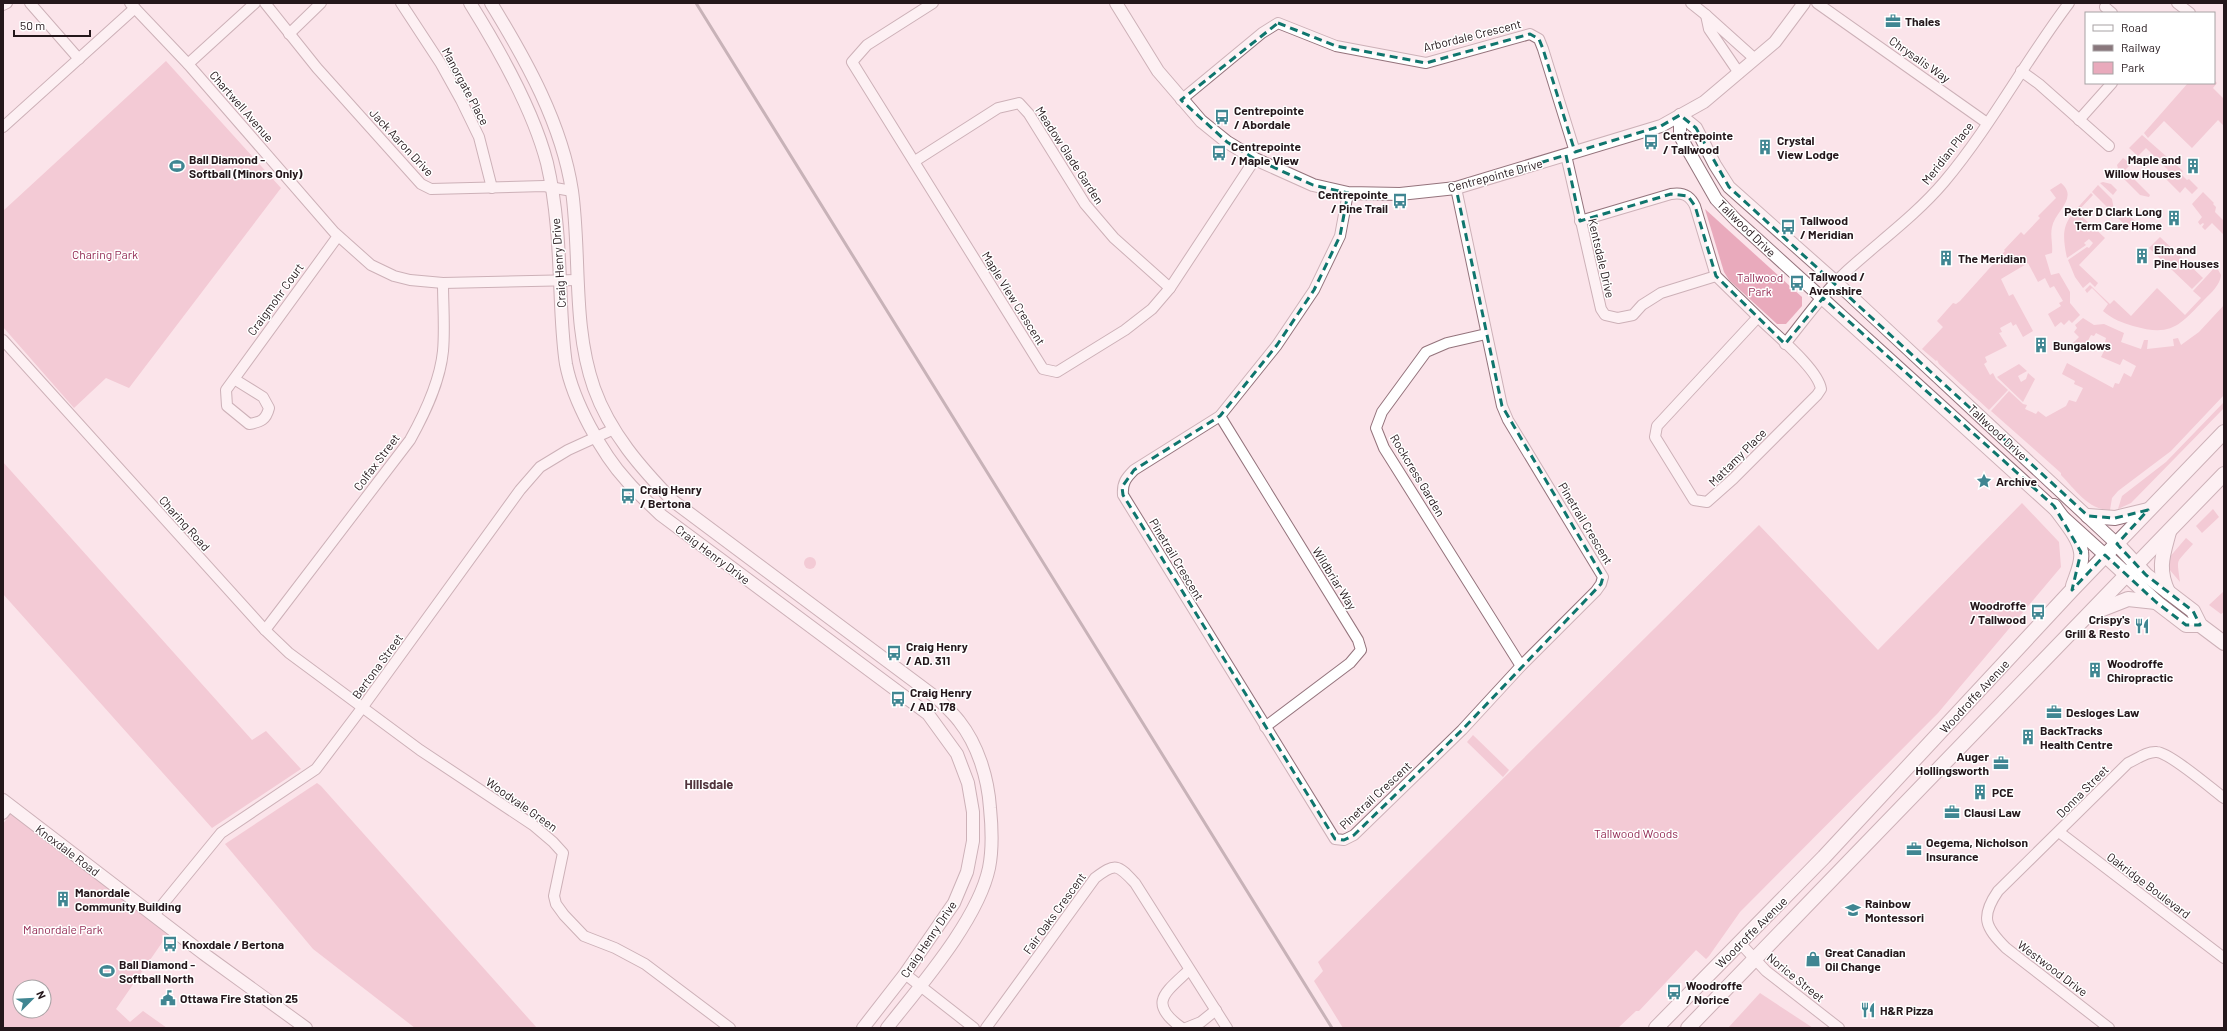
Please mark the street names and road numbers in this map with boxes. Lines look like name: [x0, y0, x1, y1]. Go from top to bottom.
street label: Arbordale Crescent: [1422, 16, 1522, 54]
street label: Chrysalis Way: [1887, 33, 1953, 85]
street label: Manorgate Place: [440, 45, 492, 127]
street label: Chartwell Avenue: [207, 68, 277, 144]
street label: Meadow Glade Garden: [1033, 104, 1107, 206]
street label: Jack Aaron Drive: [367, 105, 437, 179]
street label: Meridian Place: [1918, 119, 1976, 187]
street label: Centrepointe Drive: [1446, 156, 1544, 194]
street label: Tallwood Drive: [1715, 197, 1779, 259]
street label: Kentsdale Drive: [1586, 217, 1618, 299]
street label: Craig Henry Drive: [548, 218, 568, 308]
street label: Maple View Crescent: [980, 249, 1048, 347]
street label: Craigmohr Court: [244, 260, 306, 338]
street label: Tallwood Drive: [1966, 401, 2030, 463]
street label: Mattamy Place: [1705, 425, 1769, 489]
street label: Colfax Street: [350, 431, 402, 493]
street label: Rockcress Garden: [1388, 431, 1448, 519]
street label: Pinetrail Crescent: [1556, 480, 1616, 566]
street label: Charing Road: [157, 493, 213, 553]
street label: Pinetrail Crescent: [1147, 516, 1207, 602]
street label: Craig Henry Drive: [673, 521, 753, 587]
street label: Wildbriar Way: [1310, 544, 1360, 612]
street label: Bertona Street: [349, 631, 405, 701]
street label: Woodroffe Avenue: [1936, 656, 2012, 736]
street label: Pinetrail Crescent: [1336, 758, 1414, 832]
street label: Donna Street: [2053, 762, 2111, 820]
street label: Woodvale Green: [484, 774, 560, 834]
street label: Knoxdale Road: [33, 821, 103, 879]
street label: Oakridge Boulevard: [2105, 849, 2193, 921]
street label: Fair Oaks Crescent: [1020, 870, 1088, 956]
street label: Woodroffe Avenue: [1712, 893, 1790, 971]
street label: Craig Henry Drive: [897, 898, 959, 980]
street label: Westwood Drive: [2015, 937, 2091, 999]
street label: Norice Street: [1764, 950, 1828, 1004]

